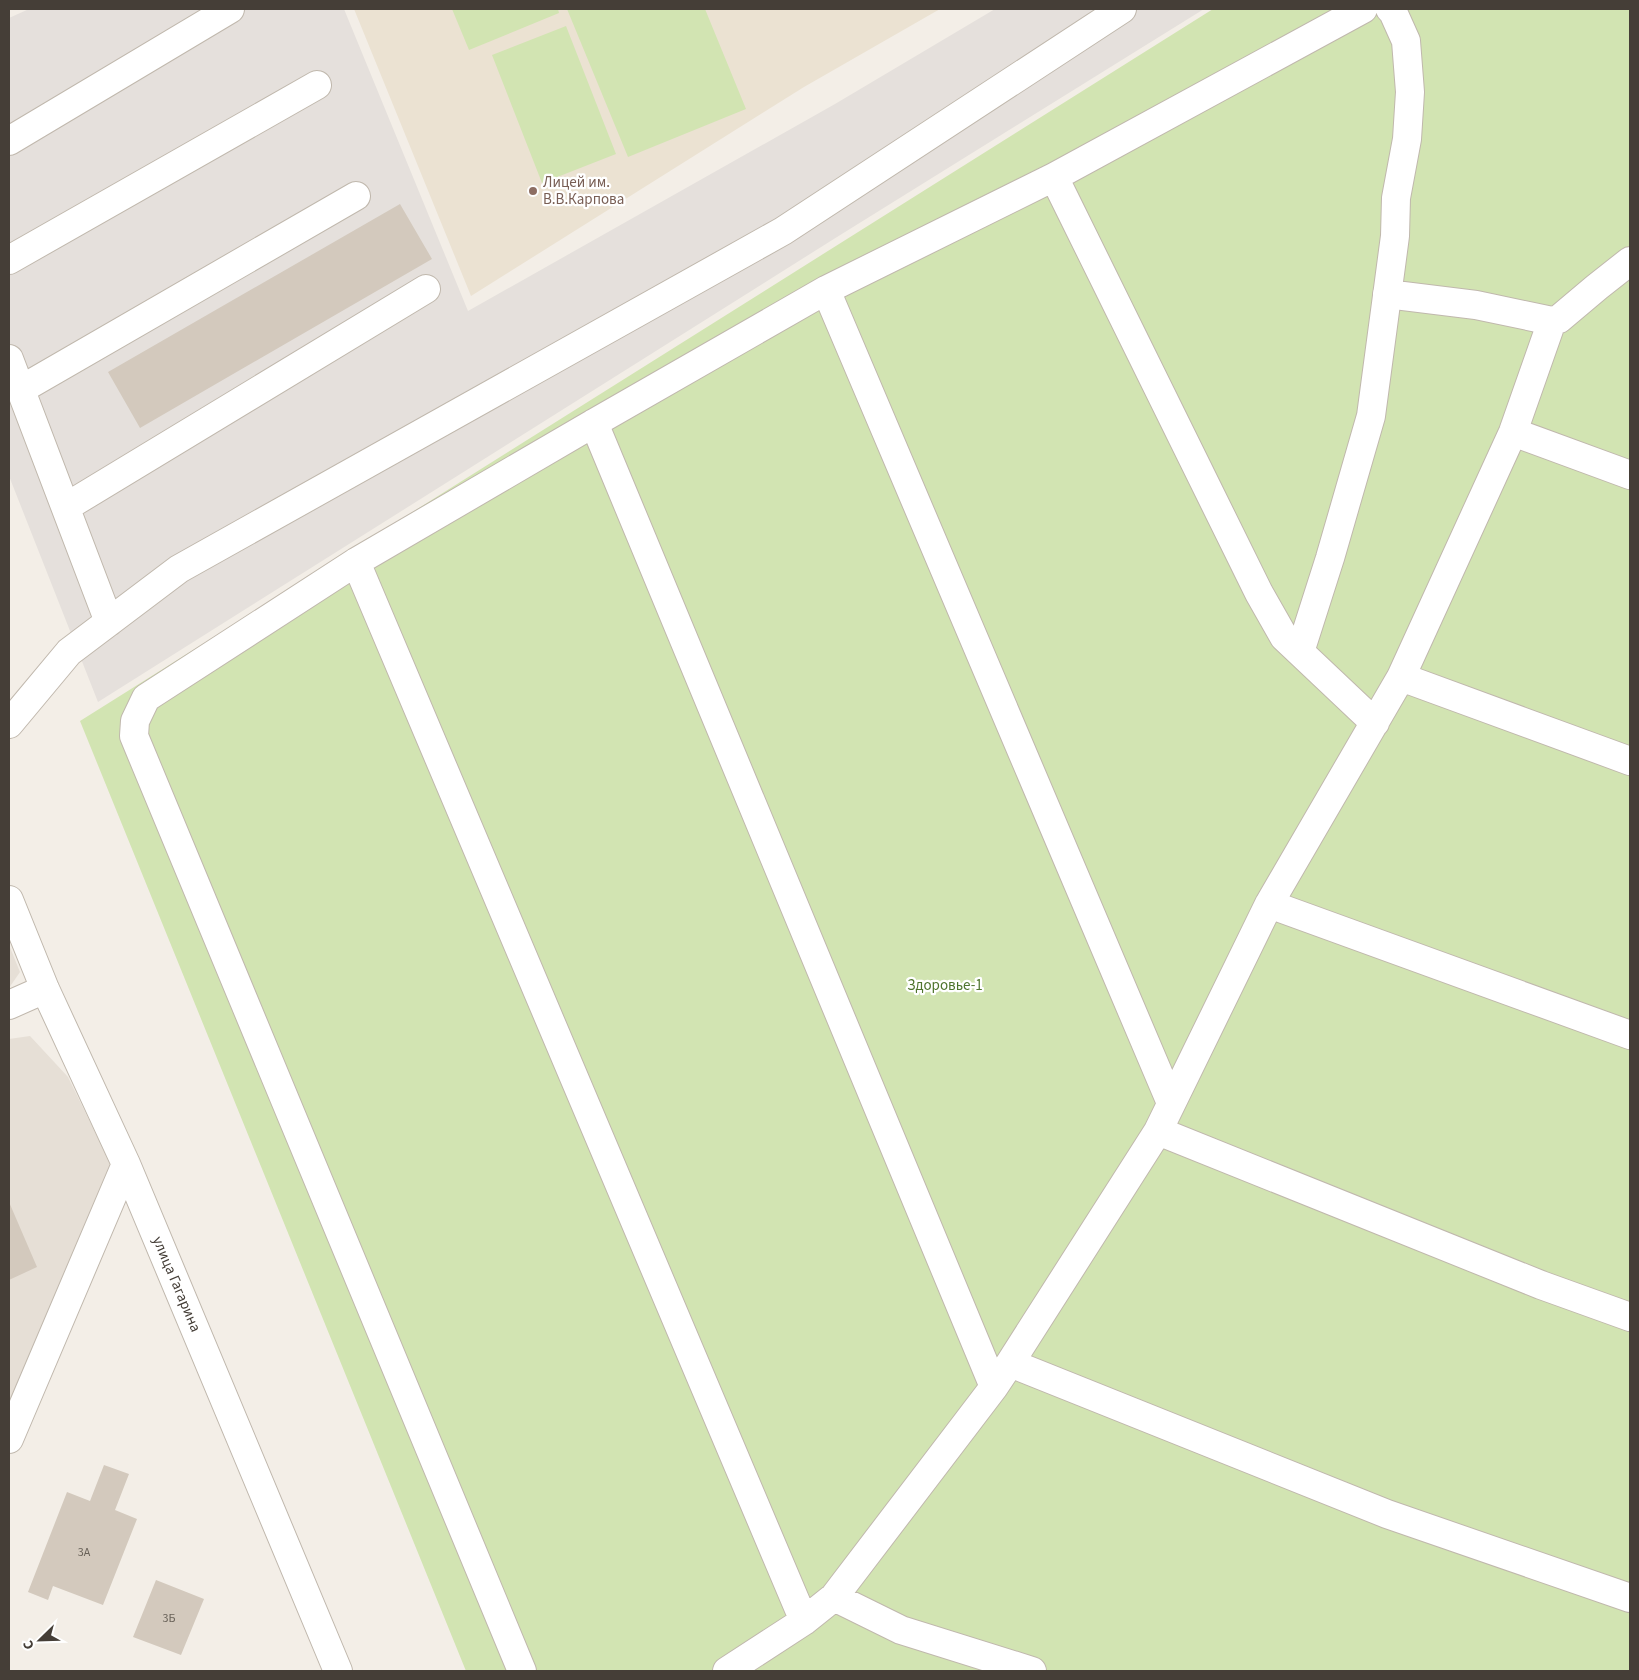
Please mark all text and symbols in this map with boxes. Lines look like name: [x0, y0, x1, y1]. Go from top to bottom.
place label: Лицей им. В.В.Карпова: [543, 172, 624, 210]
marker: Лицей им. В.В.Карпова: [527, 185, 539, 197]
park label: Здоровье-1: [907, 975, 983, 996]
street label: улица Гагарина: [147, 1233, 206, 1335]
house number: 3А: [78, 1544, 91, 1561]
house number: 3Б: [163, 1610, 175, 1627]
north arrow: [15, 1615, 65, 1665]
text: С: [18, 1637, 40, 1652]

